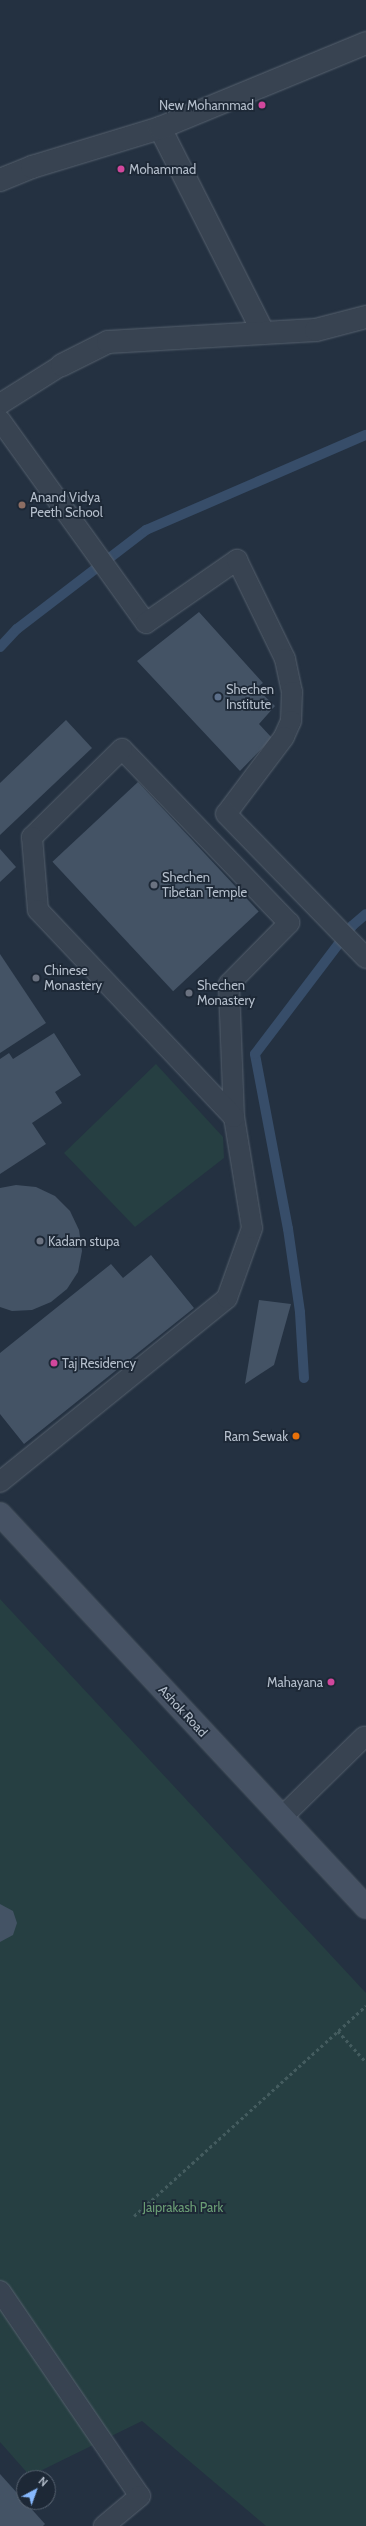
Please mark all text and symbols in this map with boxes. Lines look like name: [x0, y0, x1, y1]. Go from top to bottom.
place label: New Mohammad: [159, 97, 254, 113]
marker: New Mohammad: [257, 100, 267, 110]
place label: Mohammad: [129, 161, 196, 177]
marker: Mohammad: [116, 164, 126, 174]
place label: Anand Vidya Peeth School: [30, 490, 103, 521]
marker: Anand Vidya Peeth School: [17, 500, 27, 510]
place label: Shechen Institute: [226, 682, 274, 713]
marker: Shechen Institute: [213, 692, 223, 702]
place label: Shechen Tibetan Temple: [162, 870, 247, 901]
marker: Shechen Tibetan Temple: [149, 880, 159, 890]
place label: Chinese Monastery: [44, 963, 102, 994]
marker: Chinese Monastery: [31, 973, 41, 983]
place label: Shechen Monastery: [197, 978, 255, 1009]
marker: Shechen Monastery: [184, 988, 194, 998]
place label: Kadam stupa: [48, 1233, 119, 1249]
marker: Kadam stupa: [35, 1236, 45, 1246]
place label: Taj Residency: [62, 1355, 136, 1371]
marker: Taj Residency: [49, 1358, 59, 1368]
place label: Ram Sewak: [224, 1428, 288, 1444]
marker: Ram Sewak: [291, 1431, 301, 1441]
place label: Mahayana: [267, 1674, 323, 1690]
marker: Mahayana: [326, 1677, 336, 1687]
street label: Ashok Road: [155, 1682, 211, 1740]
park label: Jaiprakash Park: [143, 2199, 223, 2215]
north arrow: [16, 2470, 56, 2510]
text: N: [36, 2474, 51, 2490]

